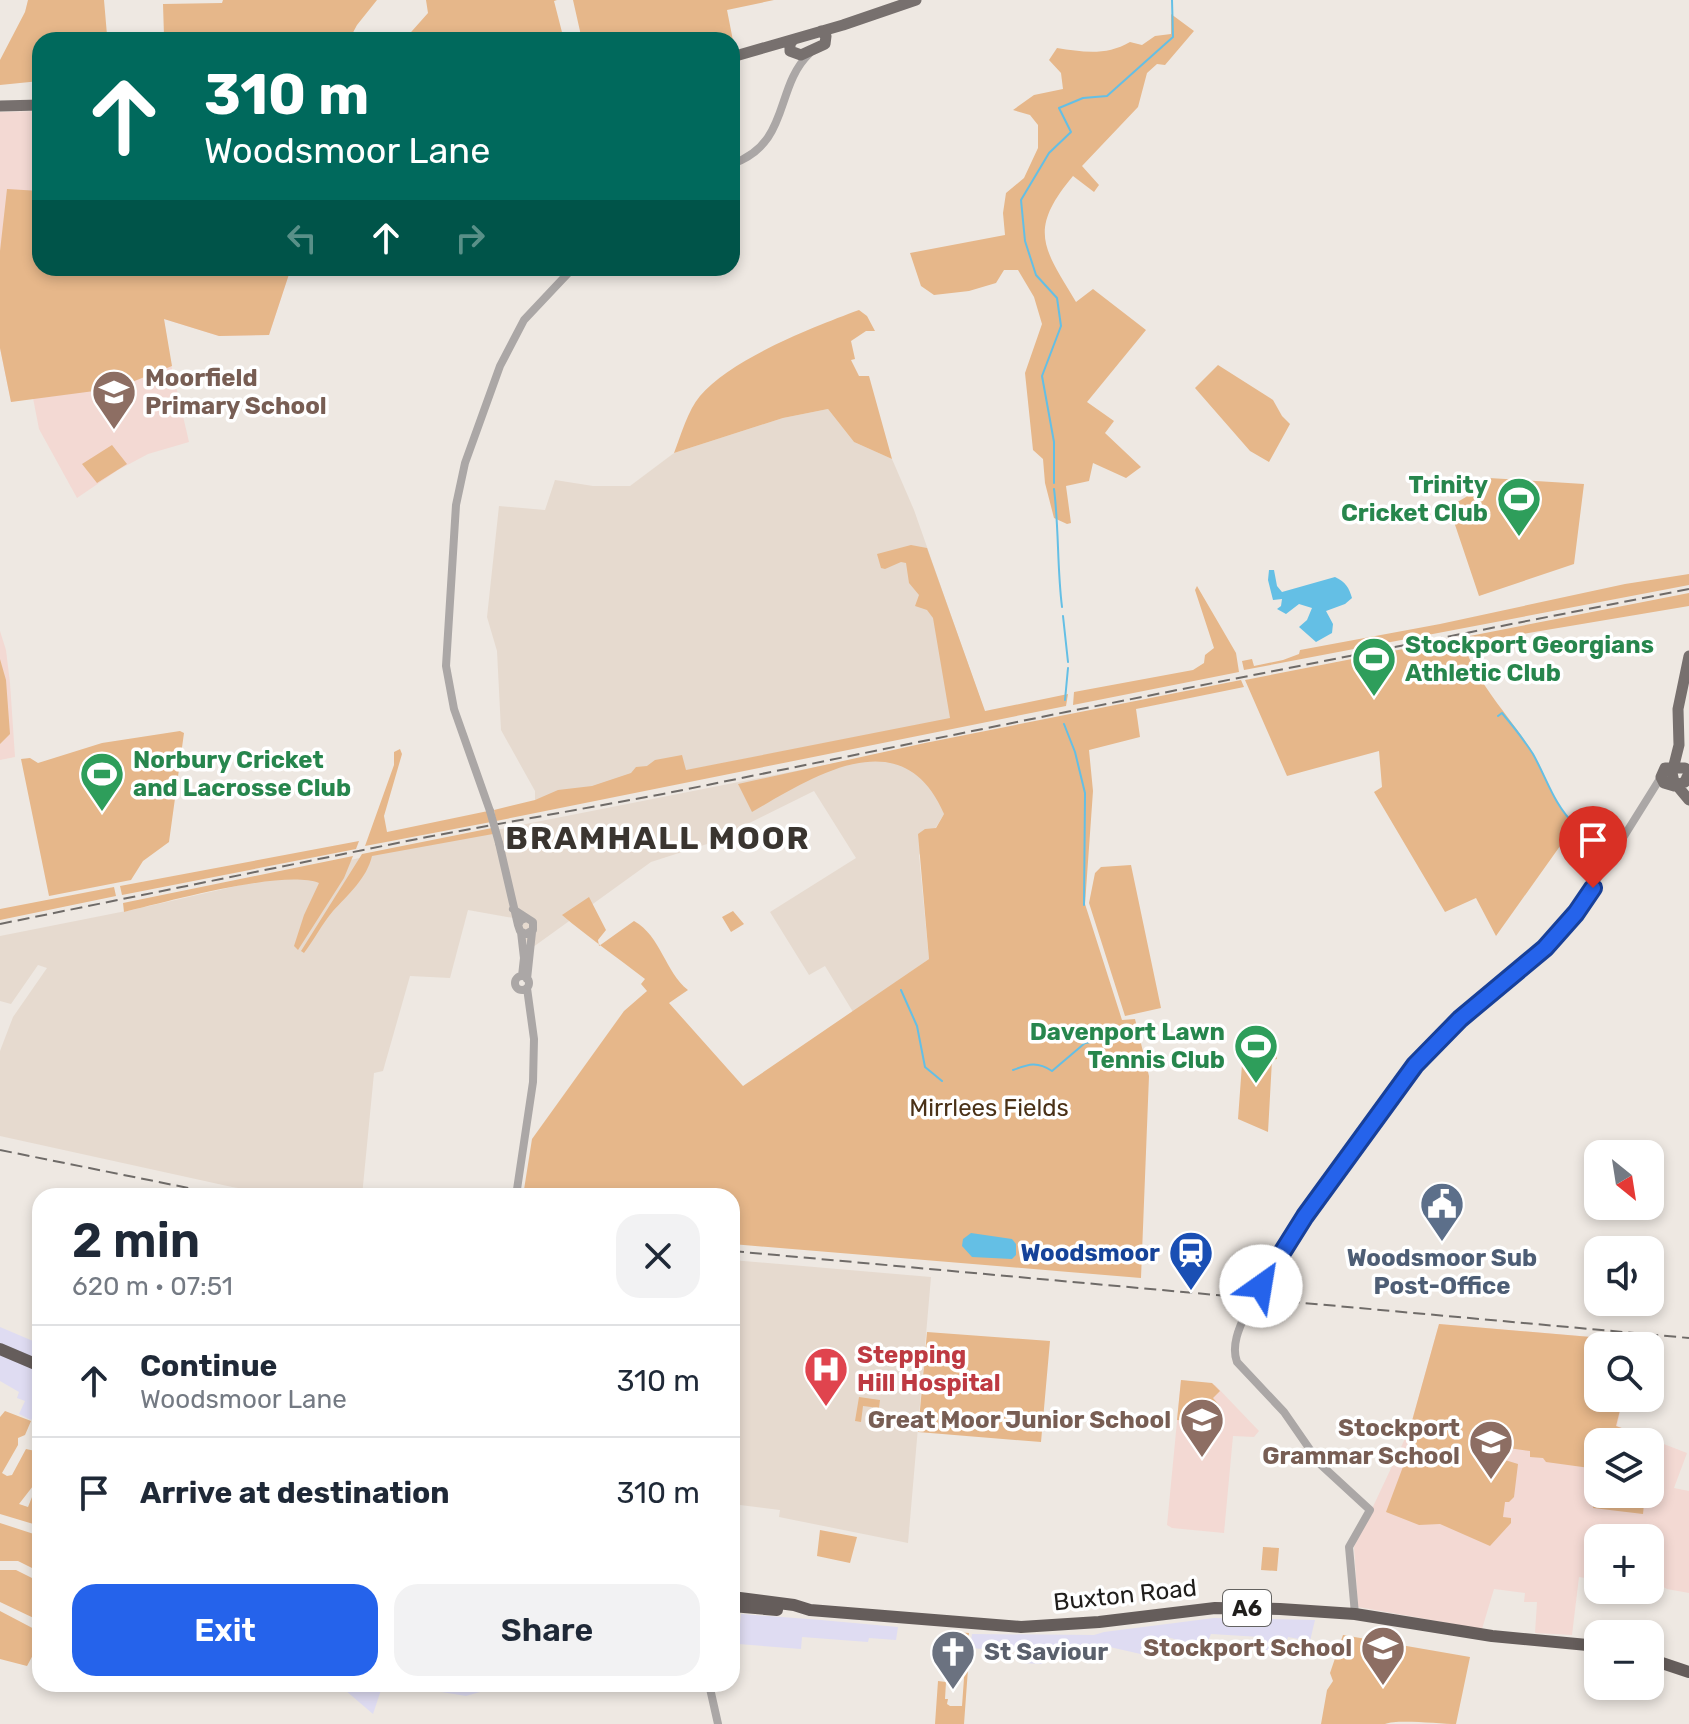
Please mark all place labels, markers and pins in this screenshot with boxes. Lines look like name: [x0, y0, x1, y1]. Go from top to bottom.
place label: Moorfield Primary School: [145, 364, 327, 420]
school or university icon: Moorfield Primary School: [90, 368, 138, 431]
place label: Trinity Cricket Club: [1341, 471, 1488, 527]
sports icon: Trinity Cricket Club: [1495, 475, 1543, 538]
place label: Stockport Georgians Athletic Club: [1405, 631, 1654, 687]
sports icon: Stockport Georgians Athletic Club: [1350, 635, 1398, 698]
place label: Norbury Cricket and Lacrosse Club: [133, 746, 351, 802]
sports icon: Norbury Cricket and Lacrosse Club: [78, 750, 126, 813]
pin: [1559, 806, 1627, 888]
place label: Davenport Lawn Tennis Club: [1030, 1018, 1225, 1074]
sports icon: Davenport Lawn Tennis Club: [1232, 1022, 1280, 1085]
public building icon: Woodsmoor Sub Post-Office: [1418, 1180, 1466, 1243]
station icon: Woodsmoor: [1167, 1229, 1215, 1292]
place label: Woodsmoor: [1021, 1239, 1160, 1267]
place label: Woodsmoor Sub Post-Office: [1347, 1244, 1537, 1300]
place label: Stepping Hill Hospital: [857, 1341, 1001, 1397]
hospital icon: Stepping Hill Hospital: [802, 1345, 850, 1408]
school or university icon: Great Moor Junior School: [1178, 1396, 1226, 1459]
place label: Great Moor Junior School: [868, 1406, 1171, 1434]
place label: Stockport Grammar School: [1262, 1414, 1460, 1470]
school or university icon: Stockport Grammar School: [1467, 1418, 1515, 1481]
school or university icon: Stockport School: [1359, 1624, 1407, 1687]
church icon: St Saviour: [929, 1628, 977, 1691]
place label: Stockport School: [1143, 1634, 1352, 1662]
place label: St Saviour: [984, 1638, 1108, 1666]

